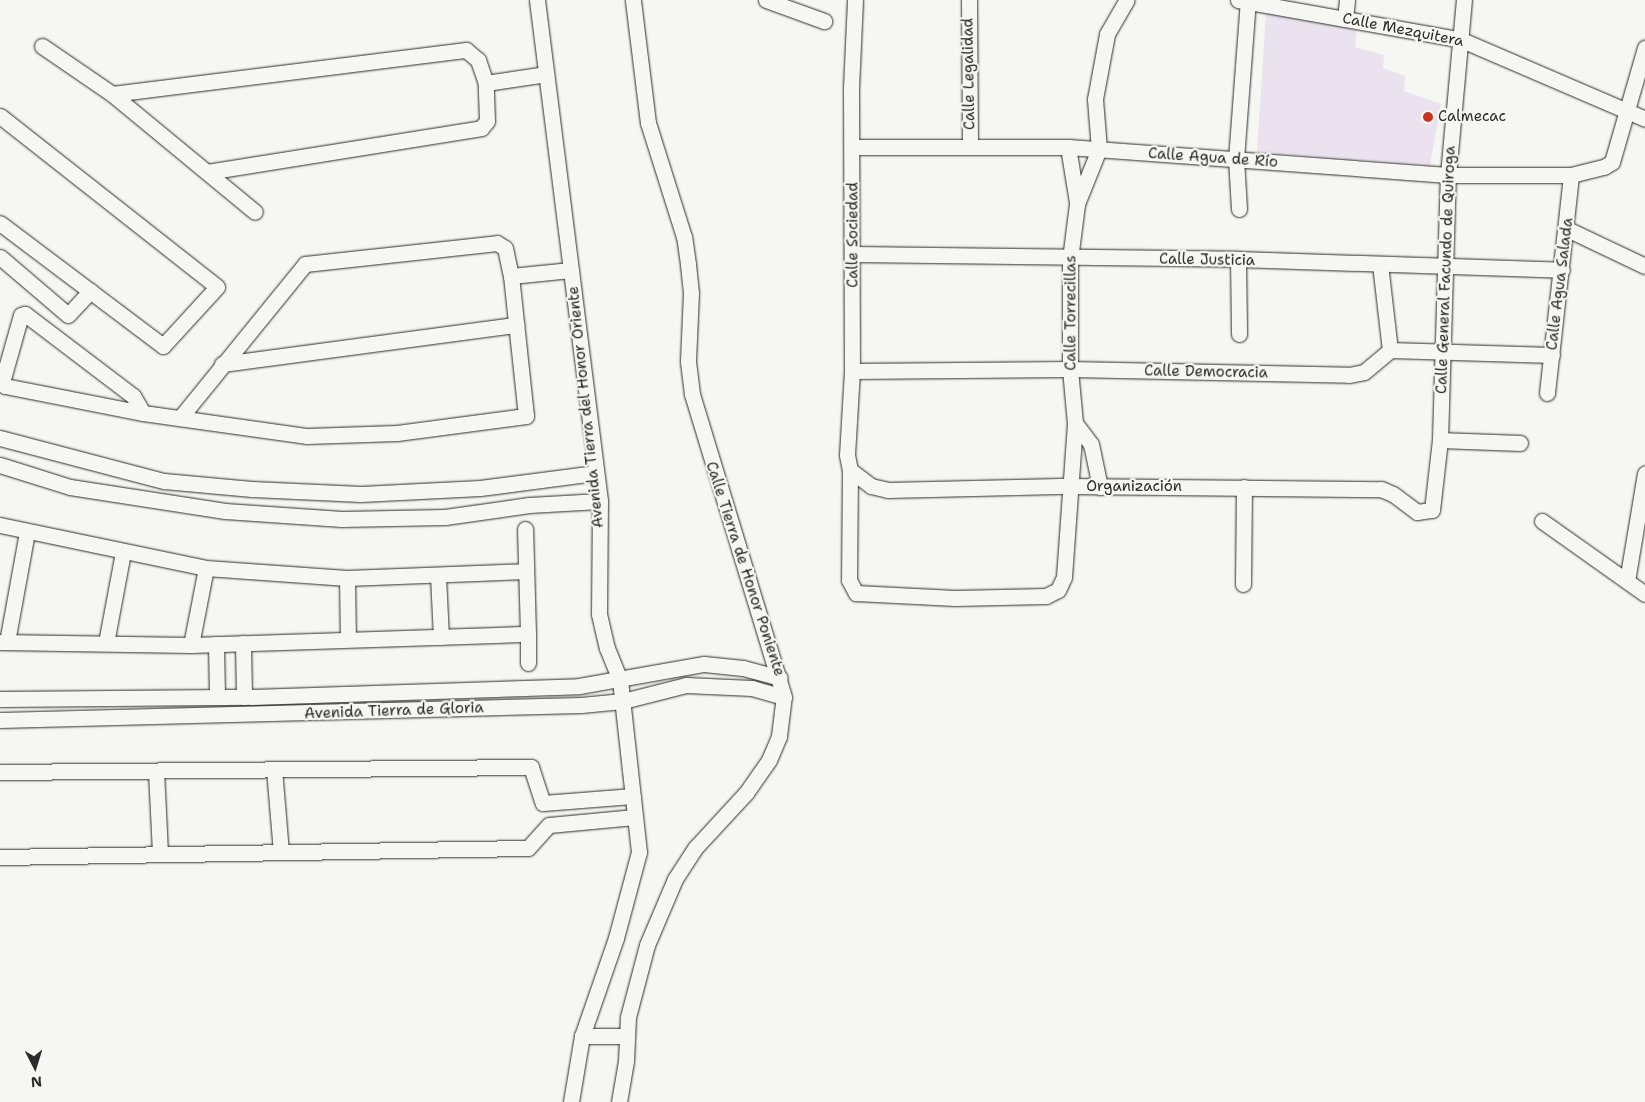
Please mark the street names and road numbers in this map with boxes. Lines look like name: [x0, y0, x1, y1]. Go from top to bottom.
street label: Calle Mezquitera: [1341, 9, 1465, 51]
street label: Calle Legalidad: [959, 18, 979, 130]
street label: Calle Agua de Río: [1147, 144, 1279, 172]
street label: Calle General Facundo de Quiroga: [1433, 146, 1459, 394]
street label: Calle Sociedad: [844, 182, 862, 288]
street label: Calle Agua Salada: [1543, 217, 1577, 351]
street label: Calle Justicia: [1159, 250, 1255, 270]
street label: Calle Torrecillas: [1062, 255, 1080, 371]
street label: Avenida Tierra del Honor Oriente: [564, 285, 608, 529]
street label: Calle Democracia: [1144, 362, 1268, 382]
street label: Calle Tierra de Honor Poniente: [702, 459, 788, 679]
street label: Organización: [1086, 478, 1182, 496]
street label: Avenida Tierra de Gloria: [304, 699, 484, 723]

